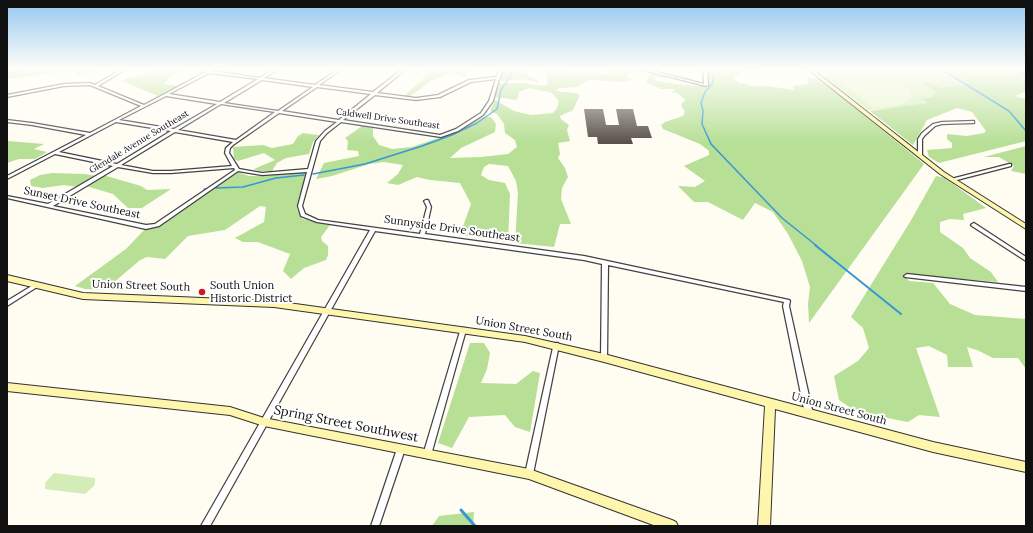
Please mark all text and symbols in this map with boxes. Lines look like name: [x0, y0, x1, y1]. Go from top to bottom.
street label: Caldwell Drive Southeast: [335, 106, 441, 132]
street label: Glendale Avenue Southeast: [87, 108, 191, 176]
street label: Sunset Drive Southeast: [22, 184, 142, 222]
street label: Sunnyside Drive Southeast: [383, 213, 521, 245]
street label: Union Street South: [92, 278, 190, 294]
place label: South Union Historic District: [210, 279, 293, 305]
marker: South Union Historic District: [197, 287, 207, 297]
street label: Union Street South: [474, 314, 574, 344]
street label: Union Street South: [790, 390, 888, 428]
street label: Spring Street Southwest: [272, 402, 420, 446]

